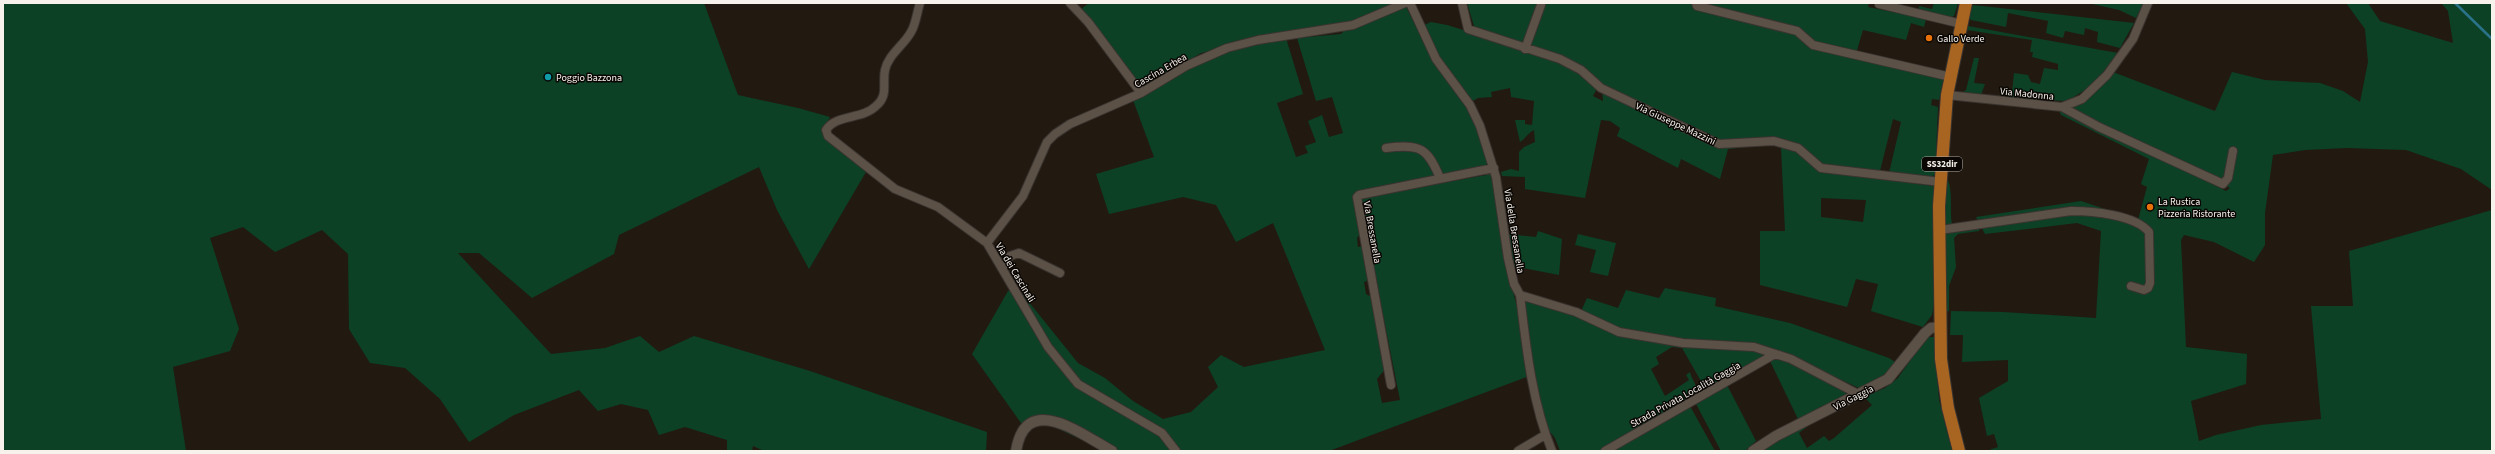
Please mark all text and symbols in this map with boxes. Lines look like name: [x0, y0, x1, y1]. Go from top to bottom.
place label: Gallo Verde: [1937, 32, 1985, 46]
marker: Gallo Verde: [1924, 33, 1934, 43]
street label: Cascina Erbea: [1132, 50, 1189, 92]
place label: Poggio Bazzona: [556, 71, 622, 85]
marker: Poggio Bazzona: [543, 72, 553, 82]
street label: Via Madonna: [1999, 84, 2054, 104]
street label: Via Giuseppe Mazzini: [1633, 99, 1718, 149]
road number: SS32dir: [1922, 157, 1962, 171]
street label: Via della Bressanella: [1500, 188, 1528, 274]
place label: La Rustica Pizzeria Ristorante: [2158, 195, 2235, 221]
street label: Via Bressanella: [1360, 200, 1384, 264]
marker: La Rustica Pizzeria Ristorante: [2145, 202, 2155, 212]
street label: Via dei Cascinali: [992, 240, 1038, 305]
street label: Strada Privata Località Gaggia: [1628, 359, 1743, 431]
street label: Via Gaggia: [1831, 382, 1876, 414]

